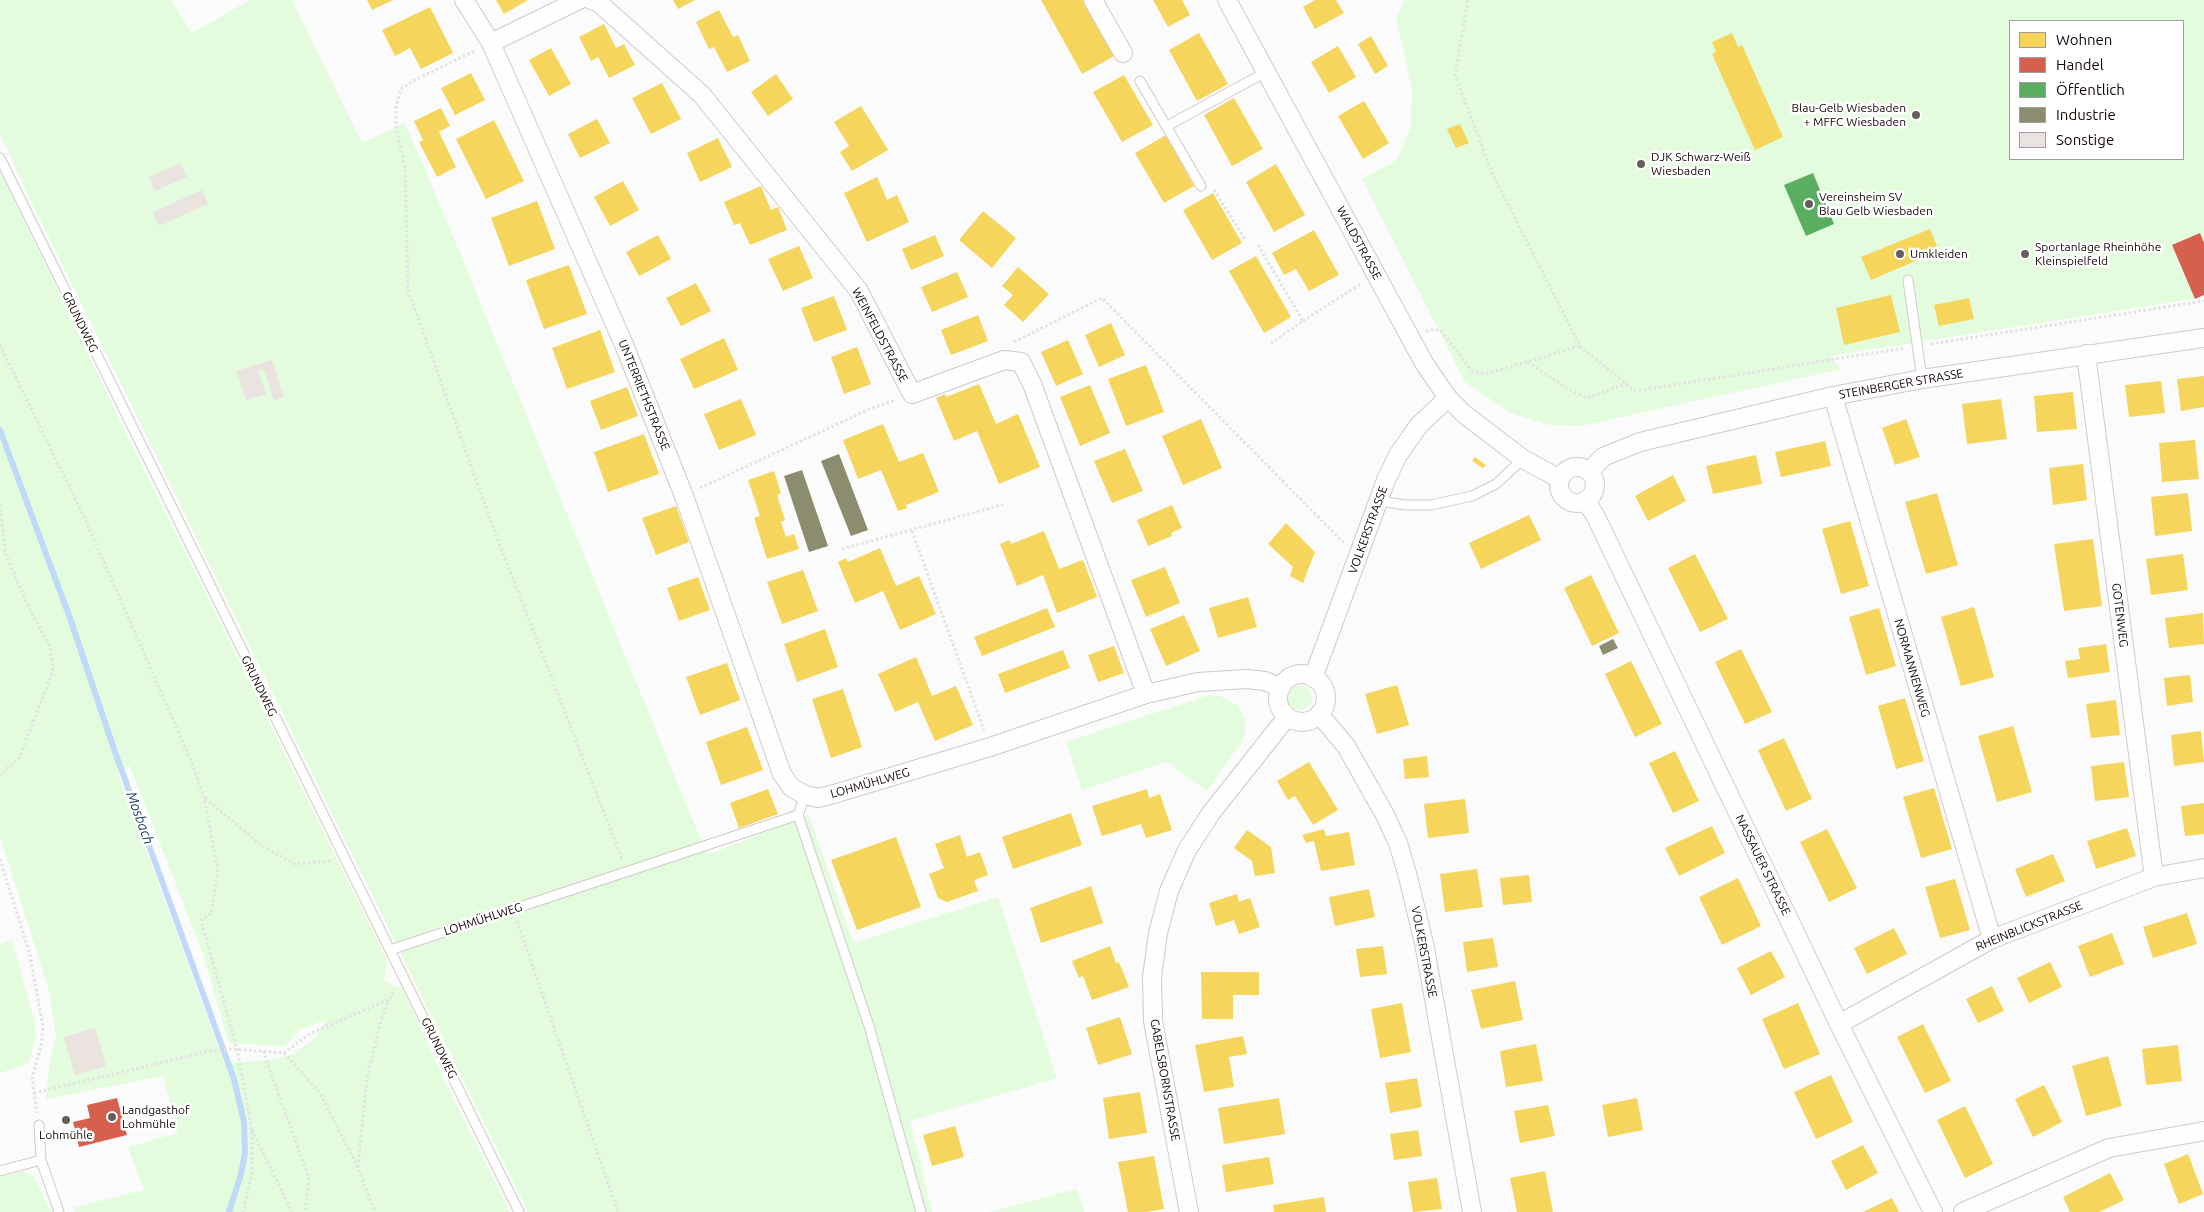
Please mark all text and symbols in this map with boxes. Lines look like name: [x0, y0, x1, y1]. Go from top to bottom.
legend: [2009, 20, 2184, 160]
text: Wohnen: [2056, 31, 2112, 48]
text: Handel: [2056, 56, 2104, 73]
text: Öffentlich: [2056, 81, 2125, 98]
place label: Blau-Gelb Wiesbaden + MFFC Wiesbaden: [1791, 101, 1906, 129]
text: Industrie: [2056, 106, 2116, 123]
marker: Blau-Gelb Wiesbaden + MFFC Wiesbaden: [1910, 109, 1922, 121]
text: Sonstige: [2056, 131, 2114, 148]
place label: DJK Schwarz-Weiß Wiesbaden: [1651, 150, 1751, 178]
marker: DJK Schwarz-Weiß Wiesbaden: [1635, 158, 1647, 170]
place label: Vereinsheim SV Blau Gelb Wiesbaden: [1819, 190, 1933, 218]
marker: Vereinsheim SV Blau Gelb Wiesbaden: [1803, 198, 1815, 210]
street label: WALDSTRASSE: [1334, 204, 1384, 282]
place label: Sportanlage Rheinhöhe Kleinspielfeld: [2035, 240, 2161, 268]
place label: Umkleiden: [1910, 247, 1968, 261]
marker: Umkleiden: [1894, 248, 1906, 260]
marker: Sportanlage Rheinhöhe Kleinspielfeld: [2019, 248, 2031, 260]
street label: WEINFELDSTRASSE: [849, 285, 911, 385]
street label: GRUNDWEG: [59, 289, 101, 355]
street label: UNTERRIETHSTRASSE: [615, 338, 673, 452]
street label: STEINBERGER STRASSE: [1838, 366, 1964, 402]
street label: VOLKERSTRASSE: [1345, 484, 1391, 576]
street label: GOTENWEG: [2109, 582, 2131, 648]
street label: NORMANNENWEG: [1891, 617, 1933, 719]
street label: GRUNDWEG: [238, 653, 280, 719]
street label: LOHMÜHLWEG: [829, 765, 911, 801]
water label: Mosbach: [123, 789, 157, 847]
street label: NASSAUER STRASSE: [1732, 812, 1794, 918]
street label: RHEINBLICKSTRASSE: [1974, 898, 2084, 954]
street label: LOHMÜHLWEG: [442, 900, 524, 938]
street label: VOLKERSTRASSE: [1408, 905, 1440, 999]
street label: GRUNDWEG: [418, 1015, 460, 1081]
street label: GABELSBORNSTRASSE: [1147, 1018, 1183, 1142]
place label: Landgasthof Lohmühle: [122, 1103, 190, 1131]
marker: Landgasthof Lohmühle: [106, 1111, 118, 1123]
marker: Lohmühle: [60, 1114, 72, 1126]
place label: Lohmühle: [39, 1128, 93, 1142]

